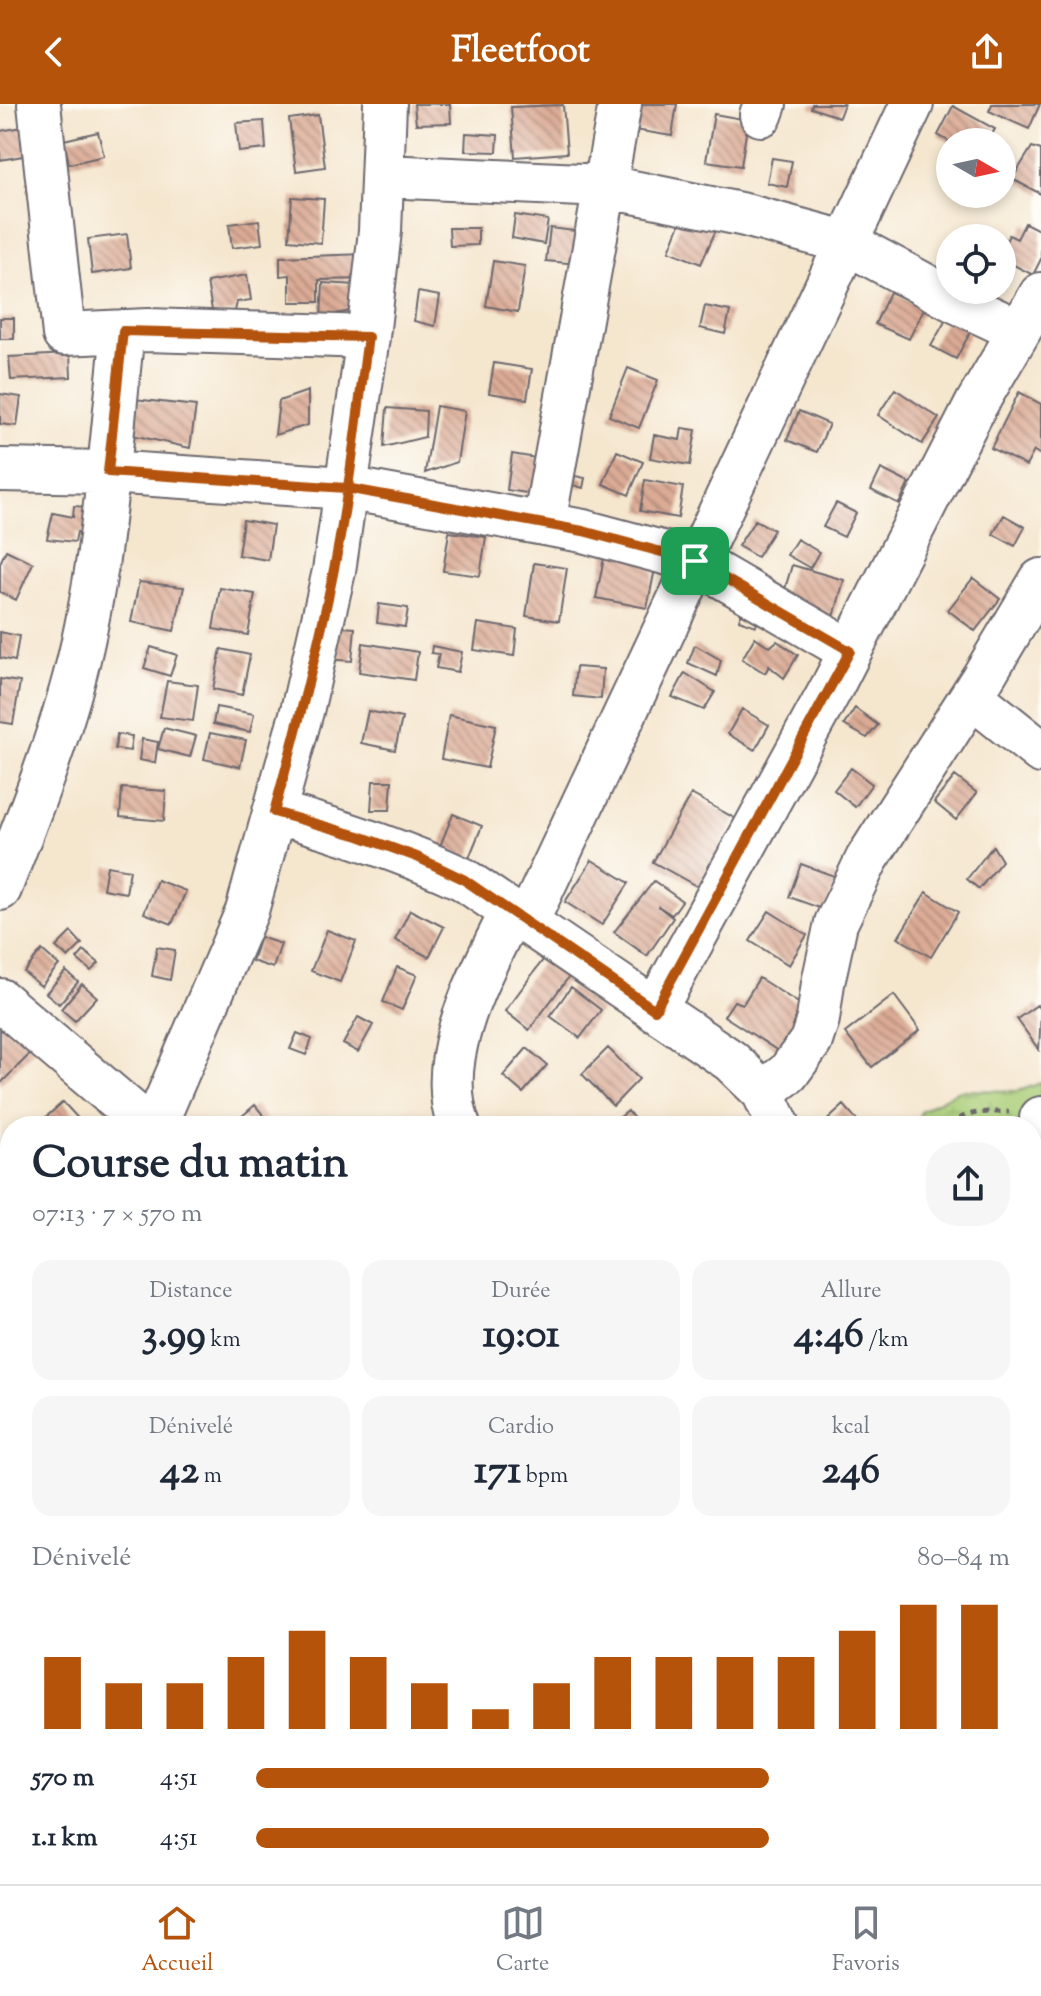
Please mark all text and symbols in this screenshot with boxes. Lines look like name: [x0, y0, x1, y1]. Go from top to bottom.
text: Fleetfoot: [451, 26, 590, 78]
icon: back: [32, 30, 76, 74]
icon: share: [965, 30, 1009, 74]
north arrow: [936, 128, 1016, 208]
map controls: [936, 128, 1016, 304]
button: locate: [936, 224, 1016, 304]
pin: [661, 527, 729, 595]
icon: arrive: [673, 539, 717, 583]
text: Course du matin: [32, 1134, 348, 1197]
button: share: [926, 1142, 1010, 1226]
text: 07:13 · 7 × 570 m: [32, 1196, 203, 1233]
text: Distance: [150, 1276, 232, 1308]
text: Durée: [492, 1276, 550, 1308]
text: Allure: [820, 1276, 882, 1308]
text: 3.99: [141, 1308, 206, 1365]
text: 19:01: [483, 1308, 560, 1365]
text: 4:46: [794, 1308, 864, 1365]
text: km: [206, 1325, 241, 1357]
text: /km: [864, 1325, 908, 1357]
text: Dénivelé: [149, 1412, 233, 1444]
text: Cardio: [488, 1412, 554, 1444]
text: kcal: [832, 1412, 870, 1444]
text: 42: [160, 1444, 199, 1501]
text: 171: [474, 1444, 521, 1501]
text: 246: [822, 1444, 880, 1501]
text: m: [199, 1461, 222, 1493]
text: bpm: [521, 1461, 568, 1493]
text: Dénivelé: [32, 1540, 131, 1577]
text: 80–84 m: [917, 1540, 1010, 1577]
text: 570 m: [32, 1760, 94, 1797]
text: 4:51: [160, 1760, 198, 1797]
text: 1.1 km: [32, 1820, 97, 1857]
text: 4:51: [160, 1820, 198, 1857]
tab: Accueil: [141, 1901, 213, 1981]
tab: Carte: [496, 1901, 549, 1981]
tab: Favoris: [832, 1901, 900, 1981]

